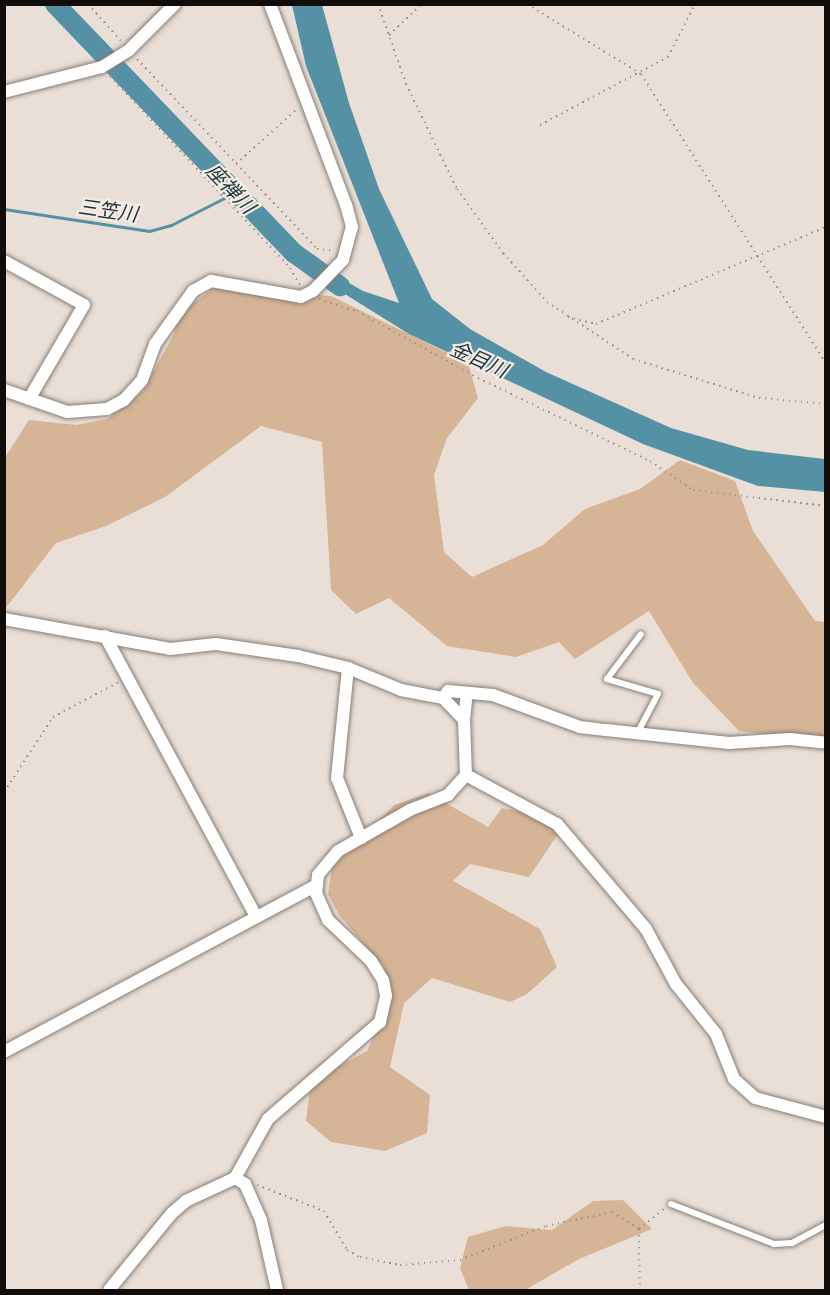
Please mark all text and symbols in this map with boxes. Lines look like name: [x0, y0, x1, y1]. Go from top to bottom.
water label: 座禅川: [202, 158, 260, 218]
water label: 三笠川: [77, 194, 139, 226]
water label: 金目川: [447, 336, 511, 382]

